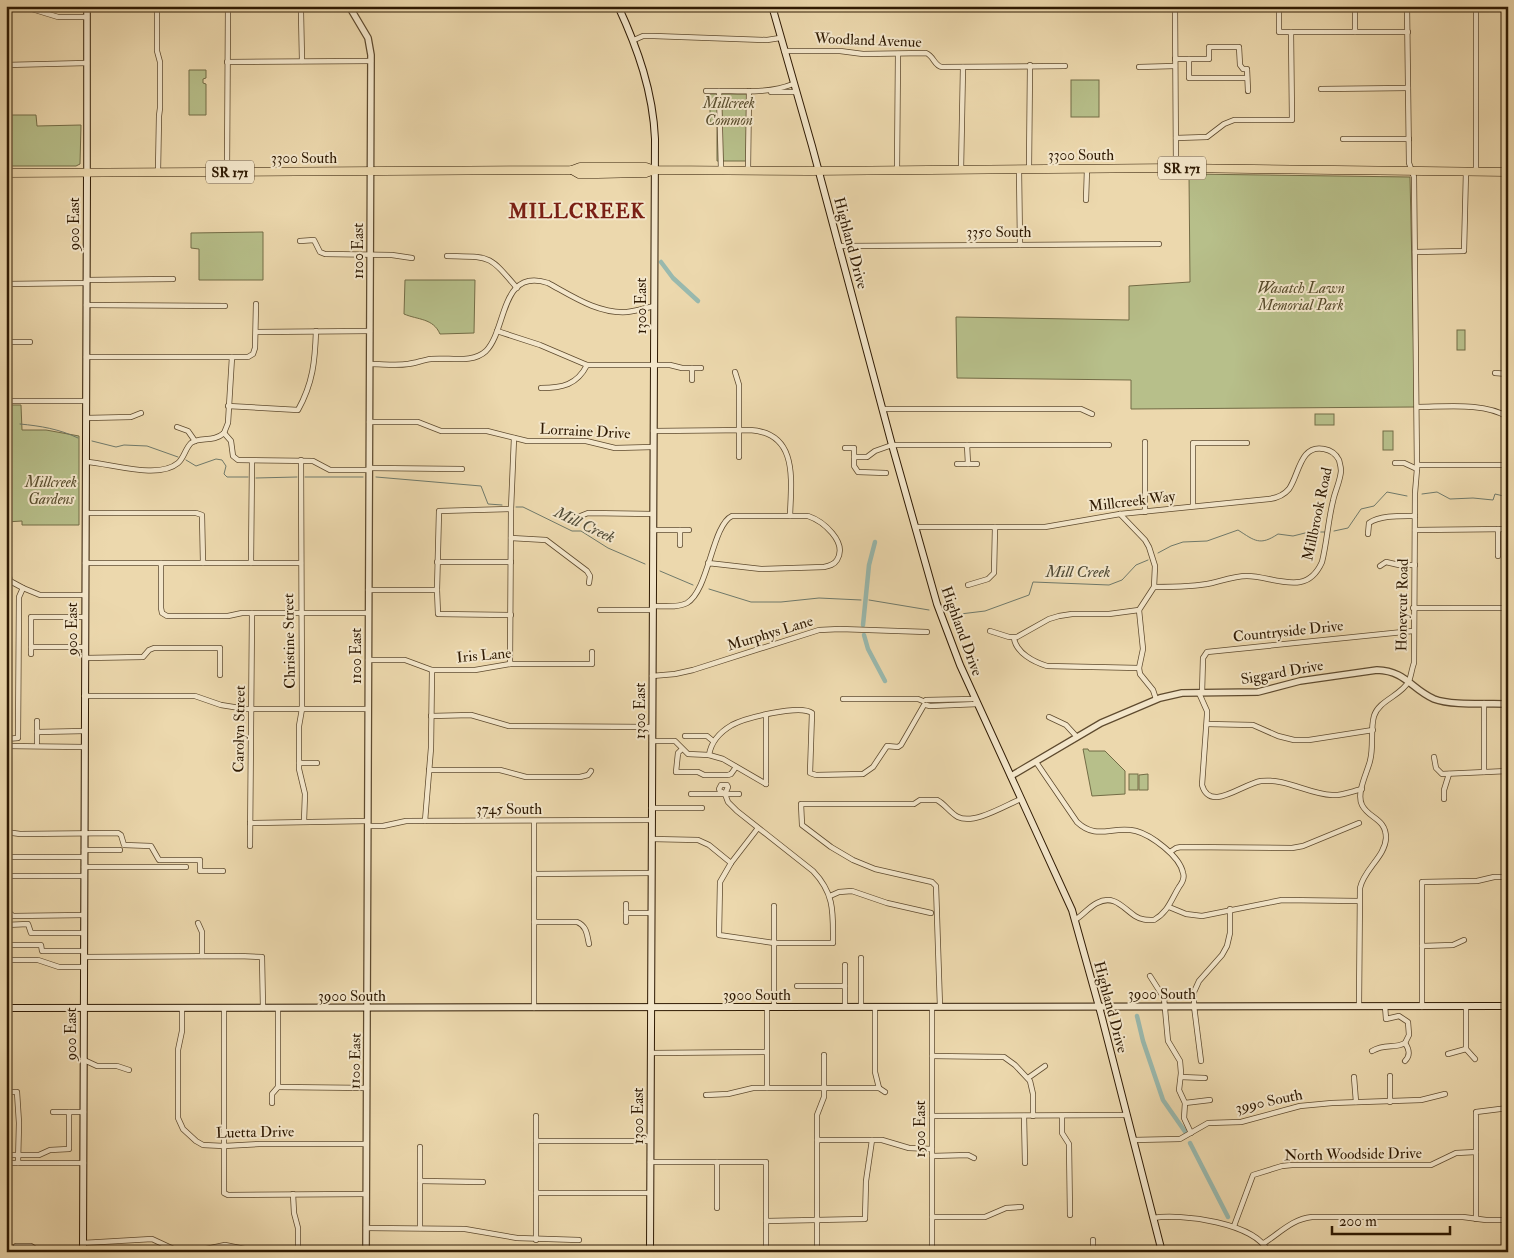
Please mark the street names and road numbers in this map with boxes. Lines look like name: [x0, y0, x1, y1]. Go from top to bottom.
street label: Woodland Avenue: [813, 29, 922, 52]
street label: 3300 South: [1048, 146, 1114, 165]
street label: 3300 South: [271, 149, 337, 168]
road number: SR 171: [1158, 156, 1206, 180]
road number: SR 171: [206, 160, 254, 183]
street label: Highland Drive: [829, 195, 872, 291]
street label: 900 East: [65, 197, 84, 252]
street label: 1100 East: [349, 223, 368, 279]
street label: 3350 South: [967, 223, 1032, 242]
street label: 1300 East: [632, 278, 651, 334]
street label: Lorraine Drive: [539, 420, 631, 443]
street label: Millbrook Road: [1298, 465, 1337, 563]
street label: Millcreek Way: [1088, 487, 1177, 516]
street label: Honeycut Road: [1392, 558, 1413, 652]
street label: Highland Drive: [937, 584, 987, 679]
street label: Christine Street: [279, 593, 300, 689]
street label: 900 East: [63, 602, 82, 657]
street label: Murphys Lane: [725, 611, 816, 656]
street label: Countryside Drive: [1232, 616, 1344, 647]
street label: 1100 East: [347, 628, 366, 684]
street label: Iris Lane: [456, 644, 512, 667]
street label: Siggard Drive: [1239, 656, 1325, 689]
street label: 1300 East: [631, 683, 650, 739]
street label: Carolyn Street: [229, 685, 250, 773]
street label: 3745 South: [476, 800, 542, 819]
street label: Highland Drive: [1089, 959, 1132, 1055]
street label: 3900 South: [1128, 985, 1196, 1004]
street label: 3900 South: [723, 986, 791, 1005]
street label: 3900 South: [318, 987, 386, 1006]
street label: 900 East: [62, 1007, 81, 1062]
street label: 1100 East: [346, 1033, 365, 1089]
street label: 3990 South: [1234, 1085, 1304, 1118]
street label: 1300 East: [629, 1088, 648, 1144]
street label: 1500 East: [911, 1100, 930, 1158]
street label: Luetta Drive: [216, 1122, 294, 1143]
street label: North Woodside Drive: [1284, 1144, 1422, 1165]

